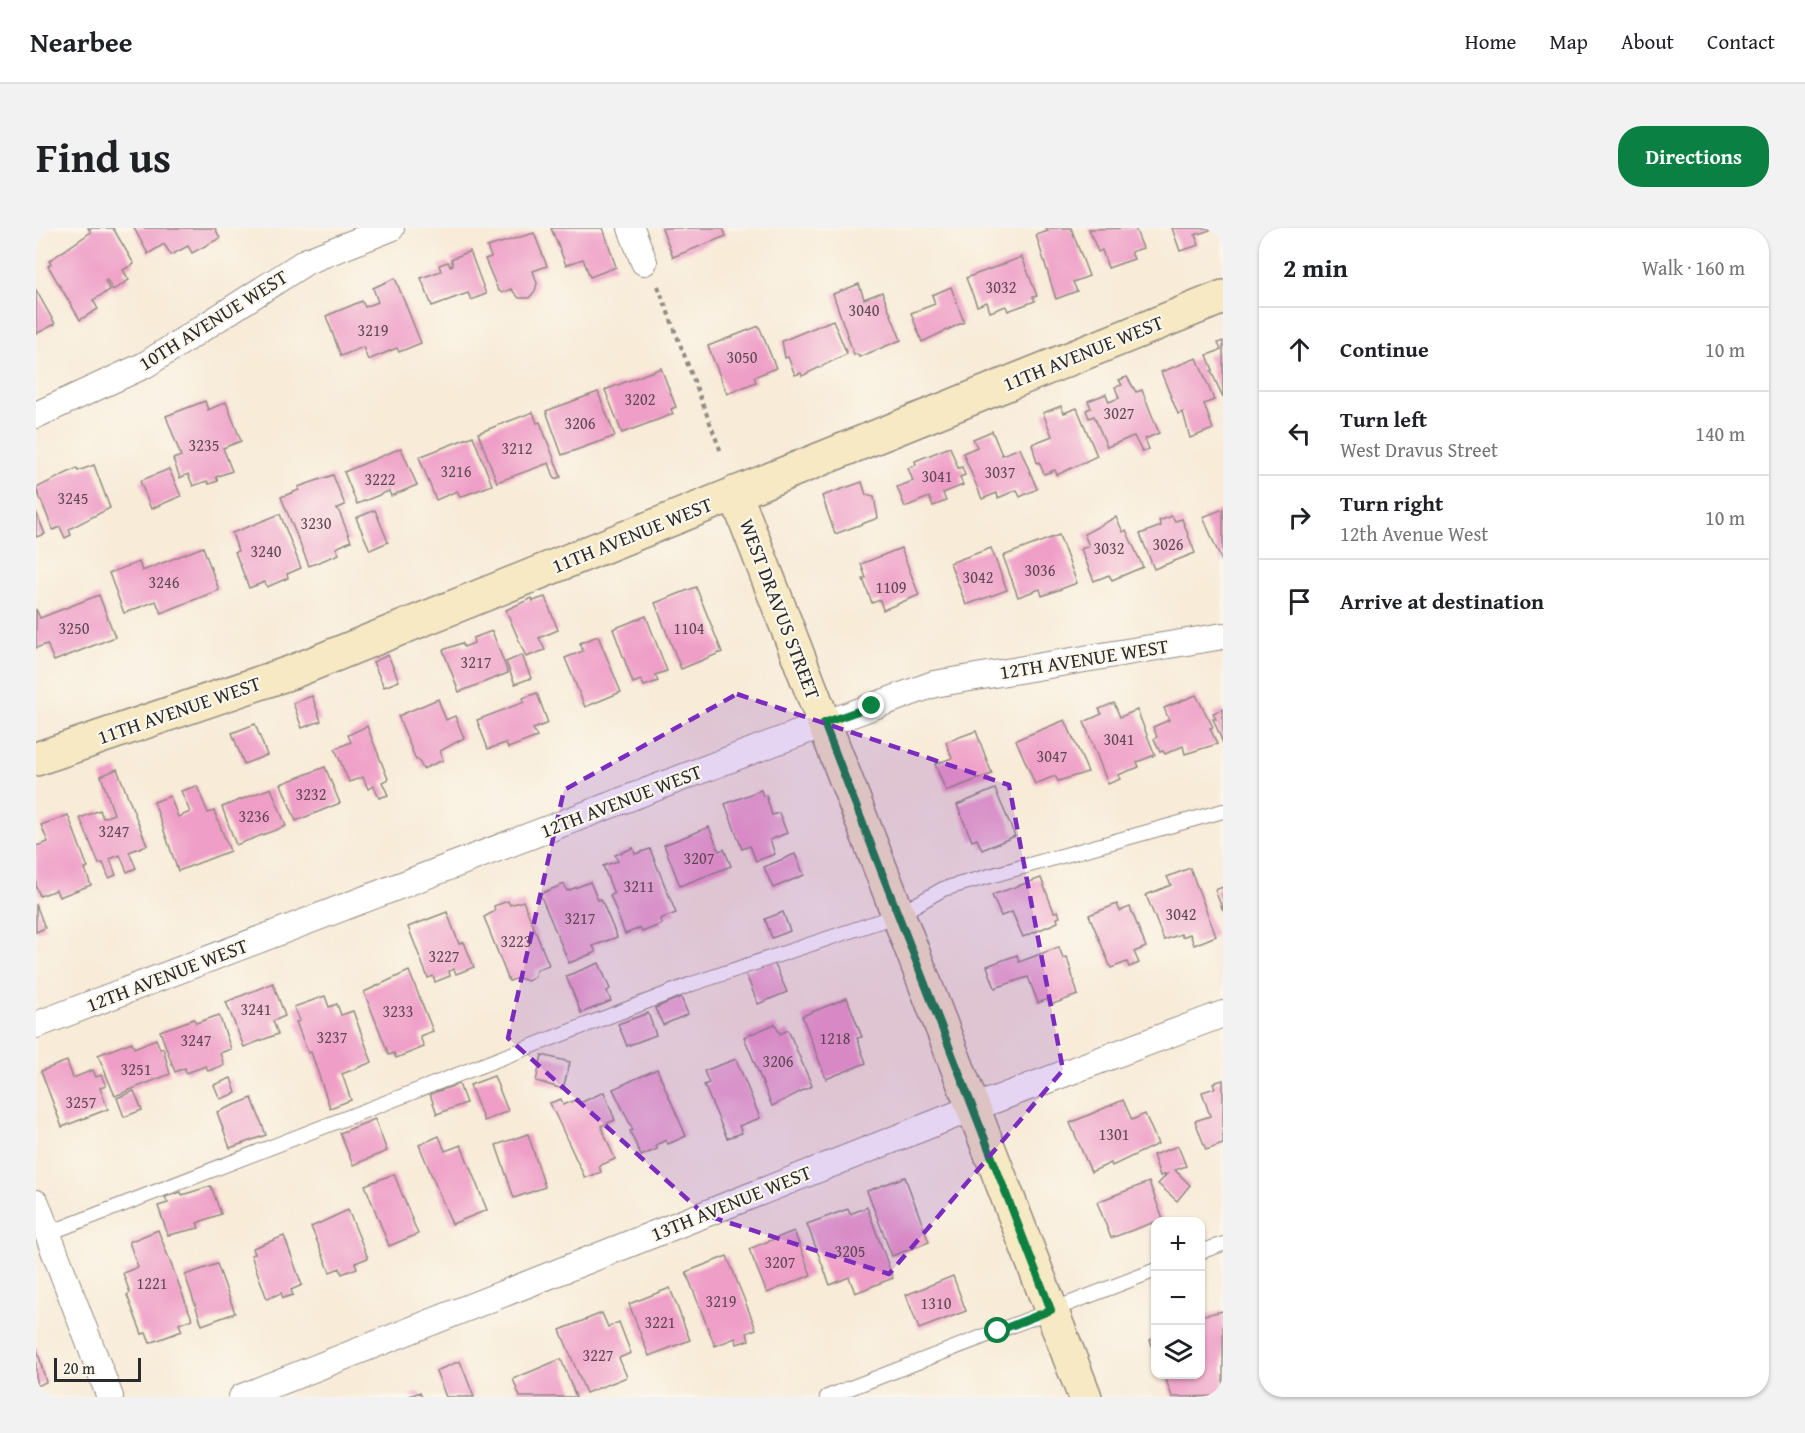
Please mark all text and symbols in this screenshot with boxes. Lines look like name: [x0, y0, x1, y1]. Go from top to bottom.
text: Nearbee: [30, 21, 133, 62]
text: Home: [1465, 26, 1516, 57]
text: Map: [1549, 26, 1588, 57]
text: About: [1621, 26, 1674, 57]
text: Contact: [1707, 26, 1775, 57]
text: Find us: [36, 126, 171, 187]
button: Directions: [1618, 126, 1769, 187]
text: 2 min: [1283, 248, 1348, 287]
text: Walk · 160 m: [1642, 253, 1745, 282]
street label: 10TH AVENUE WEST: [133, 262, 293, 377]
house number: 3032: [986, 275, 1016, 299]
house number: 3040: [849, 298, 880, 322]
street label: 11TH AVENUE WEST: [998, 307, 1167, 398]
house number: 3219: [358, 318, 389, 342]
icon: ahead: [1283, 333, 1316, 366]
text: Continue: [1340, 333, 1429, 365]
text: 10 m: [1705, 335, 1745, 364]
house number: 3050: [727, 345, 758, 369]
house number: 3202: [625, 387, 655, 411]
house number: 3027: [1104, 401, 1135, 425]
text: Turn left: [1340, 403, 1427, 435]
house number: 3206: [565, 411, 596, 435]
icon: left: [1283, 417, 1316, 450]
text: 140 m: [1695, 419, 1745, 448]
house number: 3235: [189, 433, 219, 457]
text: West Dravus Street: [1340, 435, 1498, 464]
house number: 3212: [502, 436, 532, 460]
house number: 3216: [441, 459, 472, 483]
house number: 3037: [985, 460, 1016, 484]
house number: 3041: [922, 464, 952, 488]
house number: 3222: [365, 467, 395, 491]
house number: 3245: [58, 486, 88, 510]
text: Turn right: [1340, 487, 1443, 519]
street label: 11TH AVENUE WEST: [547, 489, 716, 580]
icon: right: [1283, 501, 1316, 534]
text: 10 m: [1705, 503, 1745, 532]
house number: 3230: [301, 511, 332, 535]
street label: WEST DRAVUS STREET: [733, 514, 828, 703]
text: 12th Avenue West: [1340, 519, 1488, 548]
house number: 3026: [1153, 532, 1184, 556]
house number: 3032: [1094, 536, 1124, 560]
house number: 3240: [251, 539, 282, 563]
house number: 3036: [1025, 558, 1056, 582]
house number: 3042: [963, 565, 993, 589]
house number: 3246: [149, 570, 180, 594]
house number: 1109: [876, 575, 907, 599]
icon: arrive: [1283, 585, 1316, 618]
text: Arrive at destination: [1340, 585, 1544, 617]
house number: 3250: [59, 616, 90, 640]
house number: 1104: [674, 616, 705, 640]
street label: 12TH AVENUE WEST: [997, 631, 1171, 686]
house number: 3217: [461, 650, 492, 674]
street label: 11TH AVENUE WEST: [93, 668, 264, 751]
route end: [858, 692, 884, 718]
house number: 3041: [1104, 727, 1134, 751]
house number: 3047: [1037, 744, 1068, 768]
street label: 12TH AVENUE WEST: [536, 756, 706, 845]
house number: 3232: [296, 782, 326, 806]
house number: 3236: [239, 804, 270, 828]
house number: 3247: [99, 819, 130, 843]
house number: 3207: [684, 846, 715, 870]
house number: 3211: [624, 874, 654, 898]
house number: 3042: [1166, 902, 1196, 926]
house number: 3217: [565, 906, 596, 930]
house number: 3223: [501, 929, 531, 953]
street label: 12TH AVENUE WEST: [82, 930, 252, 1019]
house number: 3227: [429, 944, 460, 968]
house number: 3241: [241, 997, 271, 1021]
house number: 3233: [383, 999, 413, 1023]
house number: 3237: [317, 1025, 348, 1049]
house number: 1218: [820, 1026, 851, 1050]
house number: 3247: [181, 1028, 212, 1052]
house number: 3206: [763, 1049, 794, 1073]
house number: 3251: [121, 1057, 151, 1081]
house number: 3257: [66, 1090, 97, 1114]
house number: 1301: [1099, 1122, 1129, 1146]
street label: 13TH AVENUE WEST: [646, 1157, 815, 1248]
map controls: [1151, 1217, 1205, 1379]
button: +: [1151, 1217, 1205, 1271]
house number: 3205: [835, 1239, 865, 1263]
house number: 3207: [765, 1250, 796, 1274]
house number: 1221: [137, 1271, 167, 1295]
button: −: [1151, 1271, 1205, 1325]
house number: 3219: [706, 1289, 737, 1313]
house number: 1310: [921, 1291, 952, 1315]
house number: 3221: [645, 1310, 675, 1334]
route start: [984, 1317, 1010, 1343]
button: layers: [1151, 1325, 1205, 1379]
house number: 3227: [583, 1343, 614, 1367]
scale bar: [54, 1355, 141, 1382]
text: 20 m: [63, 1356, 95, 1380]

